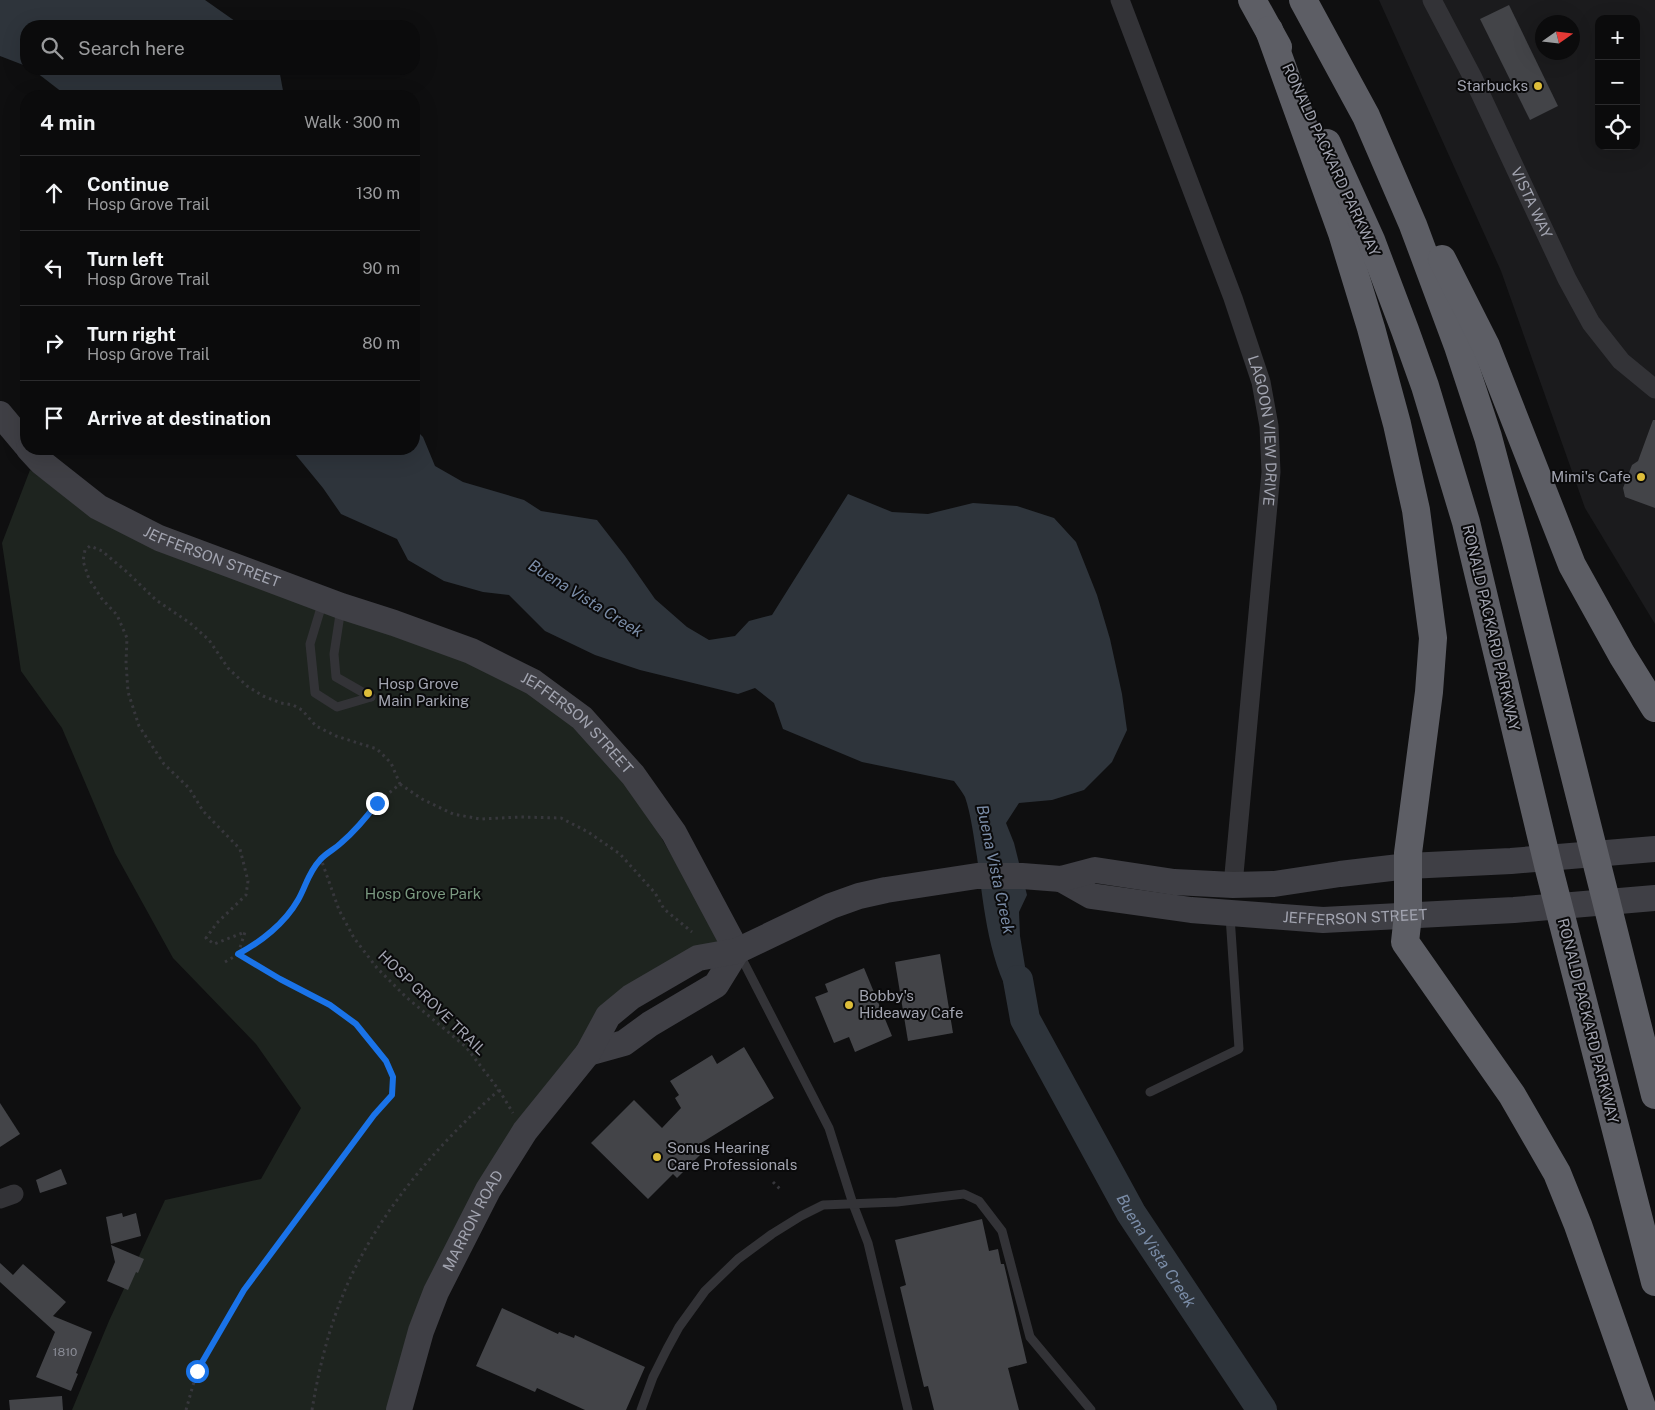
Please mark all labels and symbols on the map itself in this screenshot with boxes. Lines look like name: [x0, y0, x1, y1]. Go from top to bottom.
north arrow: [1535, 15, 1580, 60]
street label: RONALD PACKARD PARKWAY: [1279, 61, 1384, 259]
place label: Starbucks: [1457, 77, 1528, 94]
marker: Starbucks: [1532, 80, 1544, 92]
street label: VISTA WAY: [1508, 164, 1556, 241]
street label: LAGOON VIEW DRIVE: [1245, 353, 1280, 507]
place label: Mimi's Cafe: [1551, 468, 1631, 485]
marker: Mimi's Cafe: [1635, 471, 1647, 483]
street label: JEFFERSON STREET: [141, 523, 283, 591]
street label: RONALD PACKARD PARKWAY: [1459, 523, 1524, 733]
water label: Buena Vista Creek: [525, 556, 647, 642]
street label: JEFFERSON STREET: [518, 668, 637, 777]
place label: Hosp Grove Main Parking: [378, 675, 469, 709]
marker: Hosp Grove Main Parking: [362, 687, 374, 699]
route end: [366, 792, 389, 815]
water label: Buena Vista Creek: [973, 803, 1019, 936]
park label: Hosp Grove Park: [365, 885, 481, 902]
street label: JEFFERSON STREET: [1282, 906, 1428, 928]
street label: RONALD PACKARD PARKWAY: [1555, 916, 1622, 1125]
street label: HOSP GROVE TRAIL: [375, 947, 490, 1058]
place label: Bobby's Hideaway Cafe: [859, 987, 963, 1021]
marker: Bobby's Hideaway Cafe: [843, 999, 855, 1011]
place label: Sonus Hearing Care Professionals: [667, 1139, 797, 1173]
marker: Sonus Hearing Care Professionals: [651, 1151, 663, 1163]
street label: MARRON ROAD: [439, 1167, 506, 1274]
water label: Buena Vista Creek: [1112, 1191, 1200, 1311]
house number: 1810: [53, 1345, 77, 1359]
route start: [186, 1360, 209, 1383]

